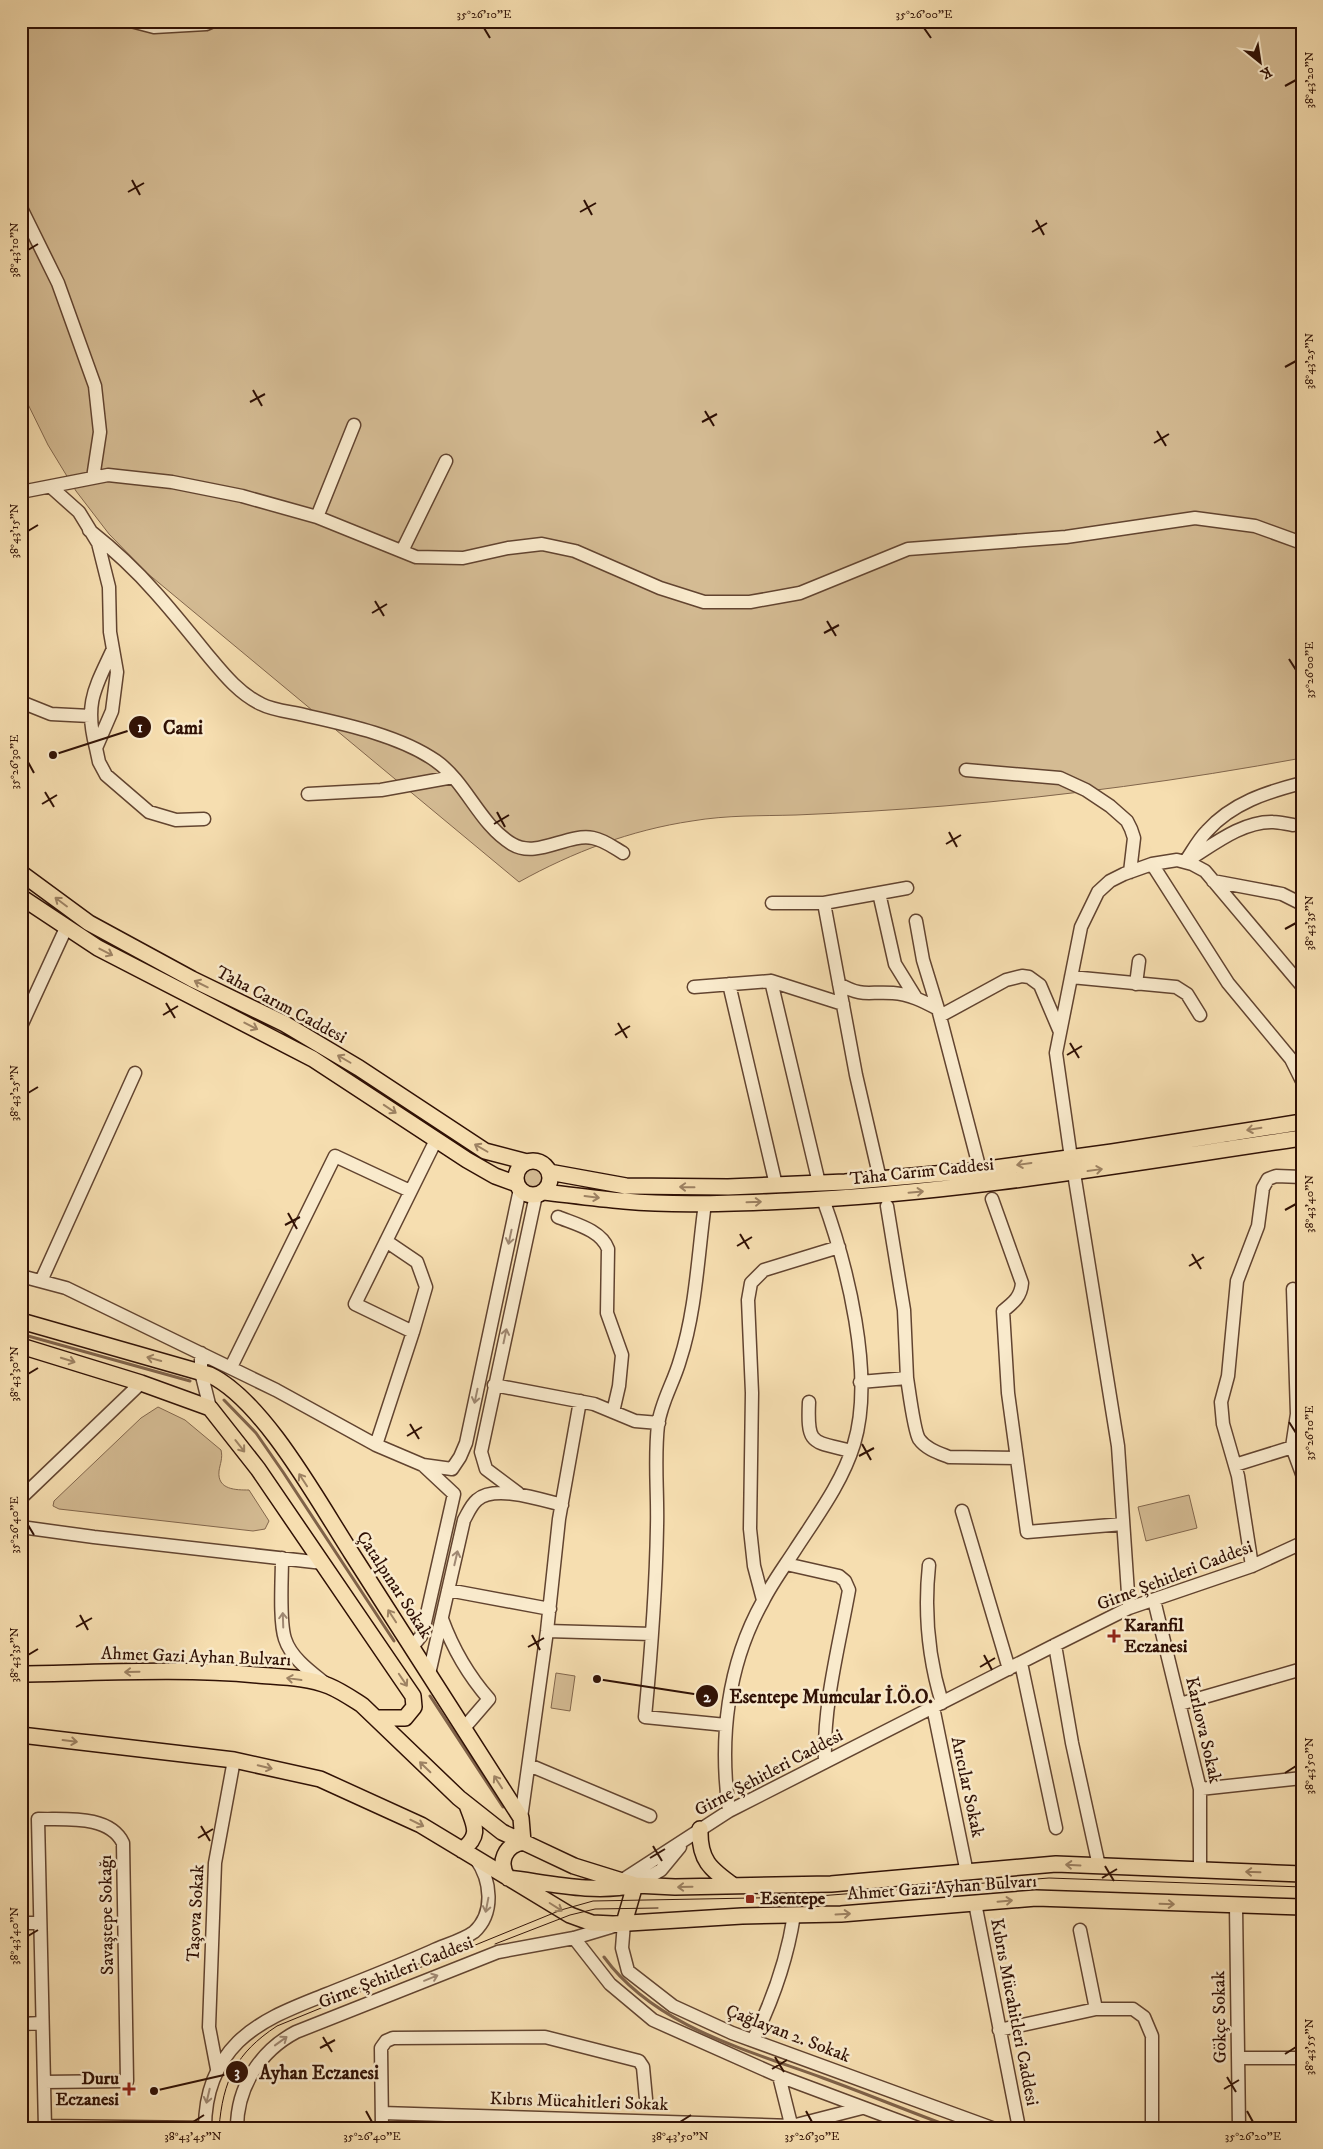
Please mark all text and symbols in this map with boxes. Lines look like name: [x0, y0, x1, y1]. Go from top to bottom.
text: 35°26'10"E: [457, 7, 512, 22]
text: 35°26'00"E: [896, 7, 953, 22]
north arrow: [1236, 38, 1286, 88]
text: 38°43'20"N: [1302, 51, 1317, 108]
text: K: [1256, 62, 1275, 83]
text: 38°43'10"N: [7, 222, 22, 278]
text: 38°43'25"N: [1302, 333, 1317, 389]
text: 38°43'15"N: [7, 503, 22, 558]
text: 35°26'00"E: [1302, 641, 1317, 698]
callout: Cami: [128, 710, 213, 744]
text: Cami: [163, 717, 203, 740]
text: 1: [137, 718, 143, 737]
text: 35°26'30"E: [7, 734, 22, 789]
text: 38°43'35"N: [1302, 895, 1317, 951]
one-way arrow: [54, 897, 68, 907]
one-way arrow: [98, 948, 113, 957]
street label: Taha Carım Caddesi: [212, 961, 350, 1049]
one-way arrow: [194, 978, 209, 988]
one-way arrow: [243, 1021, 258, 1031]
one-way arrow: [338, 1054, 352, 1064]
text: 38°43'25"N: [7, 1065, 22, 1121]
one-way arrow: [383, 1104, 397, 1114]
one-way arrow: [1246, 1125, 1262, 1135]
one-way arrow: [474, 1142, 488, 1152]
street label: Taha Carım Caddesi: [849, 1153, 995, 1191]
one-way arrow: [1016, 1159, 1032, 1169]
one-way arrow: [1087, 1165, 1103, 1175]
text: 38°43'40"N: [1302, 1175, 1317, 1233]
one-way arrow: [679, 1182, 696, 1192]
one-way arrow: [908, 1187, 924, 1197]
one-way arrow: [584, 1193, 600, 1203]
one-way arrow: [746, 1197, 762, 1207]
one-way arrow: [504, 1228, 514, 1244]
one-way arrow: [501, 1328, 510, 1344]
text: 38°43'30"N: [7, 1346, 22, 1402]
one-way arrow: [146, 1354, 162, 1364]
one-way arrow: [59, 1356, 75, 1365]
one-way arrow: [471, 1387, 480, 1403]
text: 35°26'10"E: [1302, 1405, 1317, 1460]
one-way arrow: [235, 1439, 246, 1452]
one-way arrow: [298, 1473, 308, 1487]
text: 35°26'40"E: [7, 1496, 22, 1554]
street label: Çatalpınar Sokak: [351, 1527, 437, 1643]
street label: Girne Şehitleri Caddesi: [1094, 1536, 1256, 1616]
one-way arrow: [452, 1551, 461, 1567]
one-way arrow: [387, 1609, 397, 1623]
one-way arrow: [278, 1612, 288, 1628]
place label: Karanfil Eczanesi: [1124, 1615, 1188, 1658]
text: 38°43'35"N: [7, 1627, 22, 1683]
marker: Karanfil Eczanesi: [1108, 1630, 1120, 1642]
street label: Ahmet Gazi Ayhan Bulvarı: [101, 1643, 291, 1671]
one-way arrow: [124, 1667, 140, 1677]
one-way arrow: [286, 1673, 302, 1683]
one-way arrow: [398, 1673, 408, 1687]
street label: Karlıova Sokak: [1180, 1675, 1226, 1786]
callout: Esentepe Mumcular İ.Ö.O.: [694, 1679, 943, 1713]
text: Esentepe Mumcular İ.Ö.O.: [729, 1684, 933, 1709]
text: 2: [703, 1688, 711, 1707]
street label: Girne Şehitleri Caddesi: [691, 1725, 847, 1821]
street label: Arıcılar Sokak: [946, 1735, 988, 1839]
one-way arrow: [61, 1736, 77, 1746]
text: 38°43'50"N: [1302, 1737, 1317, 1795]
one-way arrow: [419, 1761, 432, 1773]
one-way arrow: [257, 1763, 273, 1772]
one-way arrow: [493, 1776, 503, 1790]
one-way arrow: [409, 1819, 424, 1828]
street label: Savaştepe Sokağı: [95, 1855, 119, 1975]
one-way arrow: [1065, 1860, 1082, 1870]
street label: Taşova Sokak: [182, 1864, 210, 1962]
one-way arrow: [1245, 1867, 1262, 1877]
street label: Ahmet Gazi Ayhan Bulvarı: [846, 1870, 1038, 1906]
one-way arrow: [678, 1882, 694, 1892]
place label: Esentepe: [760, 1888, 826, 1910]
marker: Esentepe: [744, 1893, 756, 1905]
one-way arrow: [482, 1896, 491, 1912]
one-way arrow: [997, 1896, 1013, 1906]
one-way arrow: [1158, 1899, 1175, 1909]
one-way arrow: [549, 1902, 563, 1912]
text: 38°43'40"N: [7, 1907, 22, 1965]
one-way arrow: [835, 1910, 851, 1919]
street label: Kıbrıs Mücahitleri Caddesi: [985, 1916, 1043, 2108]
street label: Girne Şehitleri Caddesi: [315, 1932, 477, 2014]
street label: Gökçe Sokak: [1208, 1970, 1232, 2064]
one-way arrow: [423, 1973, 438, 1982]
street label: Çağlayan 2. Sokak: [723, 2000, 853, 2068]
text: 38°43'55"N: [1302, 2019, 1317, 2075]
one-way arrow: [274, 2036, 288, 2047]
callout: Ayhan Eczanesi: [224, 2055, 389, 2089]
text: Ayhan Eczanesi: [258, 2062, 379, 2085]
text: 3: [234, 2063, 240, 2082]
place label: Duru Eczanesi: [56, 2068, 119, 2111]
marker: Duru Eczanesi: [123, 2083, 135, 2095]
one-way arrow: [203, 2088, 212, 2104]
street label: Kıbrıs Mücahitleri Sokak: [489, 2088, 669, 2116]
text: 38°43'45"N: [164, 2129, 222, 2144]
text: 35°26'40"E: [343, 2129, 401, 2144]
text: 38°43'50"N: [651, 2129, 709, 2144]
text: 35°26'30"E: [785, 2129, 840, 2144]
text: 35°26'20"E: [1225, 2129, 1282, 2144]

